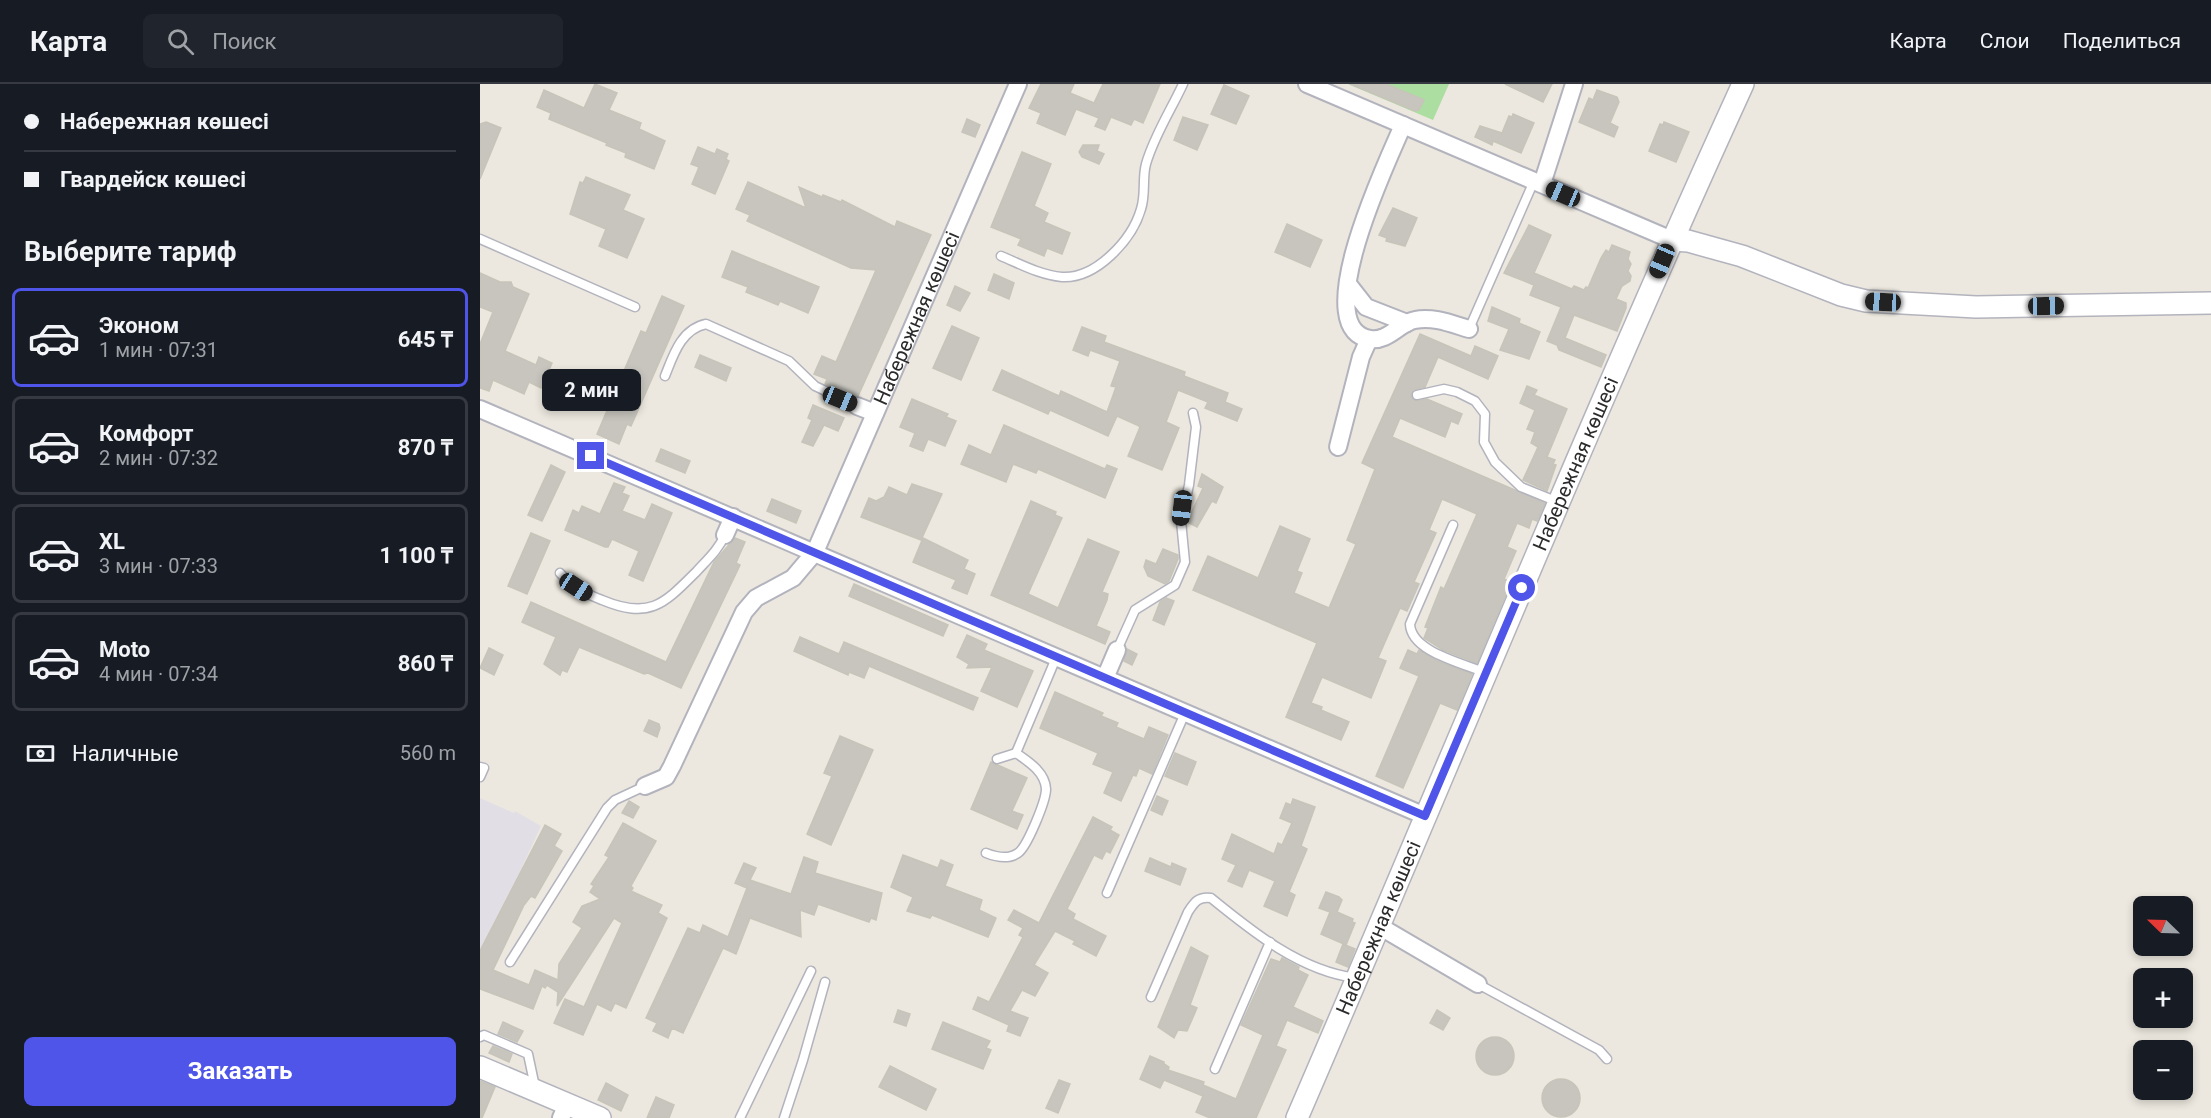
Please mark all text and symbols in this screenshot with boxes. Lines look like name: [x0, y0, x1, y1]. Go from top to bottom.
search box: [143, 14, 563, 68]
text: Карта: [30, 25, 107, 58]
icon: search: [164, 25, 197, 58]
text: Поиск: [212, 29, 277, 54]
text: Карта: [1890, 29, 1947, 53]
text: Слои: [1980, 29, 2030, 53]
text: Поделиться: [2063, 29, 2181, 53]
text: Набережная көшесі: [60, 109, 269, 134]
text: Гвардейск көшесі: [60, 167, 246, 192]
car: [1543, 179, 1583, 209]
street label: Набережная көшесі: [868, 228, 965, 408]
text: Выберите тариф: [24, 236, 236, 268]
car: [1647, 241, 1677, 281]
car: [1865, 292, 1901, 312]
car: [2028, 297, 2064, 315]
icon: car: [27, 311, 81, 365]
text: Эконом: [99, 313, 179, 338]
text: 645 ₸: [398, 327, 453, 352]
text: 1 мин · 07:31: [99, 338, 218, 362]
callout: 2 мин: [542, 369, 640, 411]
street label: Набережная көшесі: [1528, 373, 1623, 554]
text: 2 мин: [564, 378, 619, 402]
car: [820, 384, 860, 414]
icon: car: [27, 419, 81, 473]
text: Комфорт: [99, 421, 194, 446]
text: 870 ₸: [398, 435, 453, 460]
route end: [577, 442, 604, 469]
text: 2 мин · 07:32: [99, 446, 218, 470]
car: [1171, 489, 1193, 527]
icon: car: [27, 527, 81, 581]
text: XL: [99, 529, 125, 554]
text: 1 100 ₸: [380, 543, 453, 568]
text: 3 мин · 07:33: [99, 554, 218, 578]
car: [556, 570, 596, 604]
route start: [1508, 574, 1535, 601]
icon: car: [27, 635, 81, 689]
text: Moto: [99, 637, 150, 662]
text: 860 ₸: [398, 651, 453, 676]
text: 4 мин · 07:34: [99, 662, 218, 686]
icon: cash: [24, 737, 57, 770]
text: Наличные: [72, 741, 178, 766]
text: 560 m: [400, 741, 456, 765]
street label: Набережная көшесі: [1331, 837, 1426, 1018]
north arrow: [2133, 896, 2193, 956]
map controls: [2133, 896, 2193, 1100]
button: +: [2133, 968, 2193, 1028]
button: Заказать: [24, 1037, 456, 1106]
button: −: [2133, 1040, 2193, 1100]

